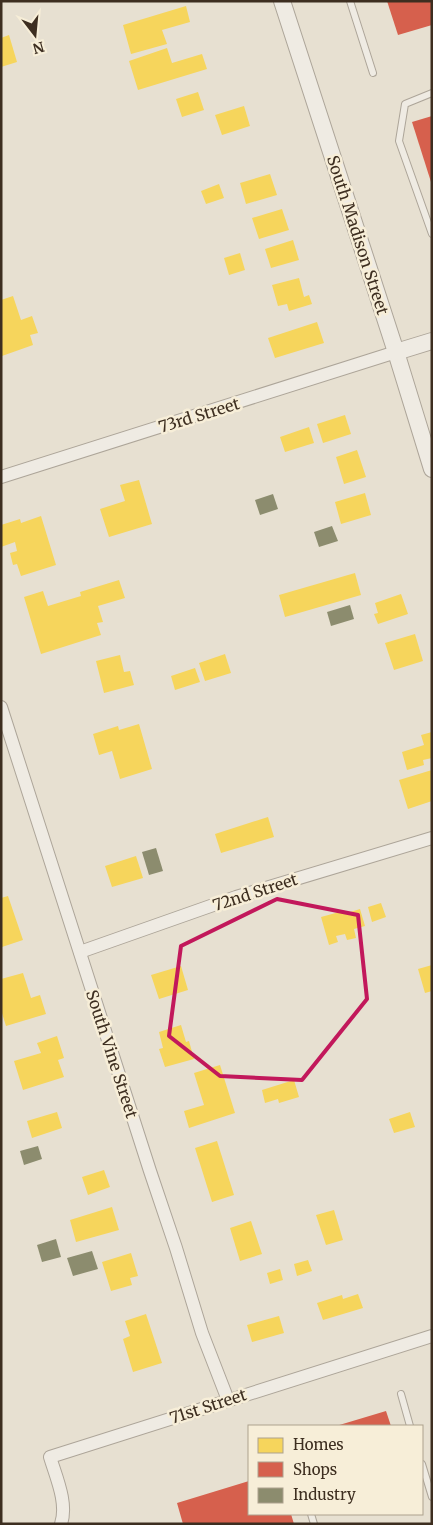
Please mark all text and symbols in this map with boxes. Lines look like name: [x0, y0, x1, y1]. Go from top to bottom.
north arrow: [10, 10, 60, 60]
text: N: [31, 37, 46, 58]
street label: South Madison Street: [323, 153, 393, 318]
street label: 73rd Street: [156, 393, 243, 437]
street label: 72nd Street: [210, 869, 301, 915]
street label: South Vine Street: [82, 987, 142, 1121]
street label: 71st Street: [167, 1384, 250, 1428]
legend: [248, 1425, 423, 1515]
text: Homes: [293, 1435, 344, 1454]
text: Shops: [293, 1460, 337, 1479]
text: Industry: [293, 1485, 356, 1504]

